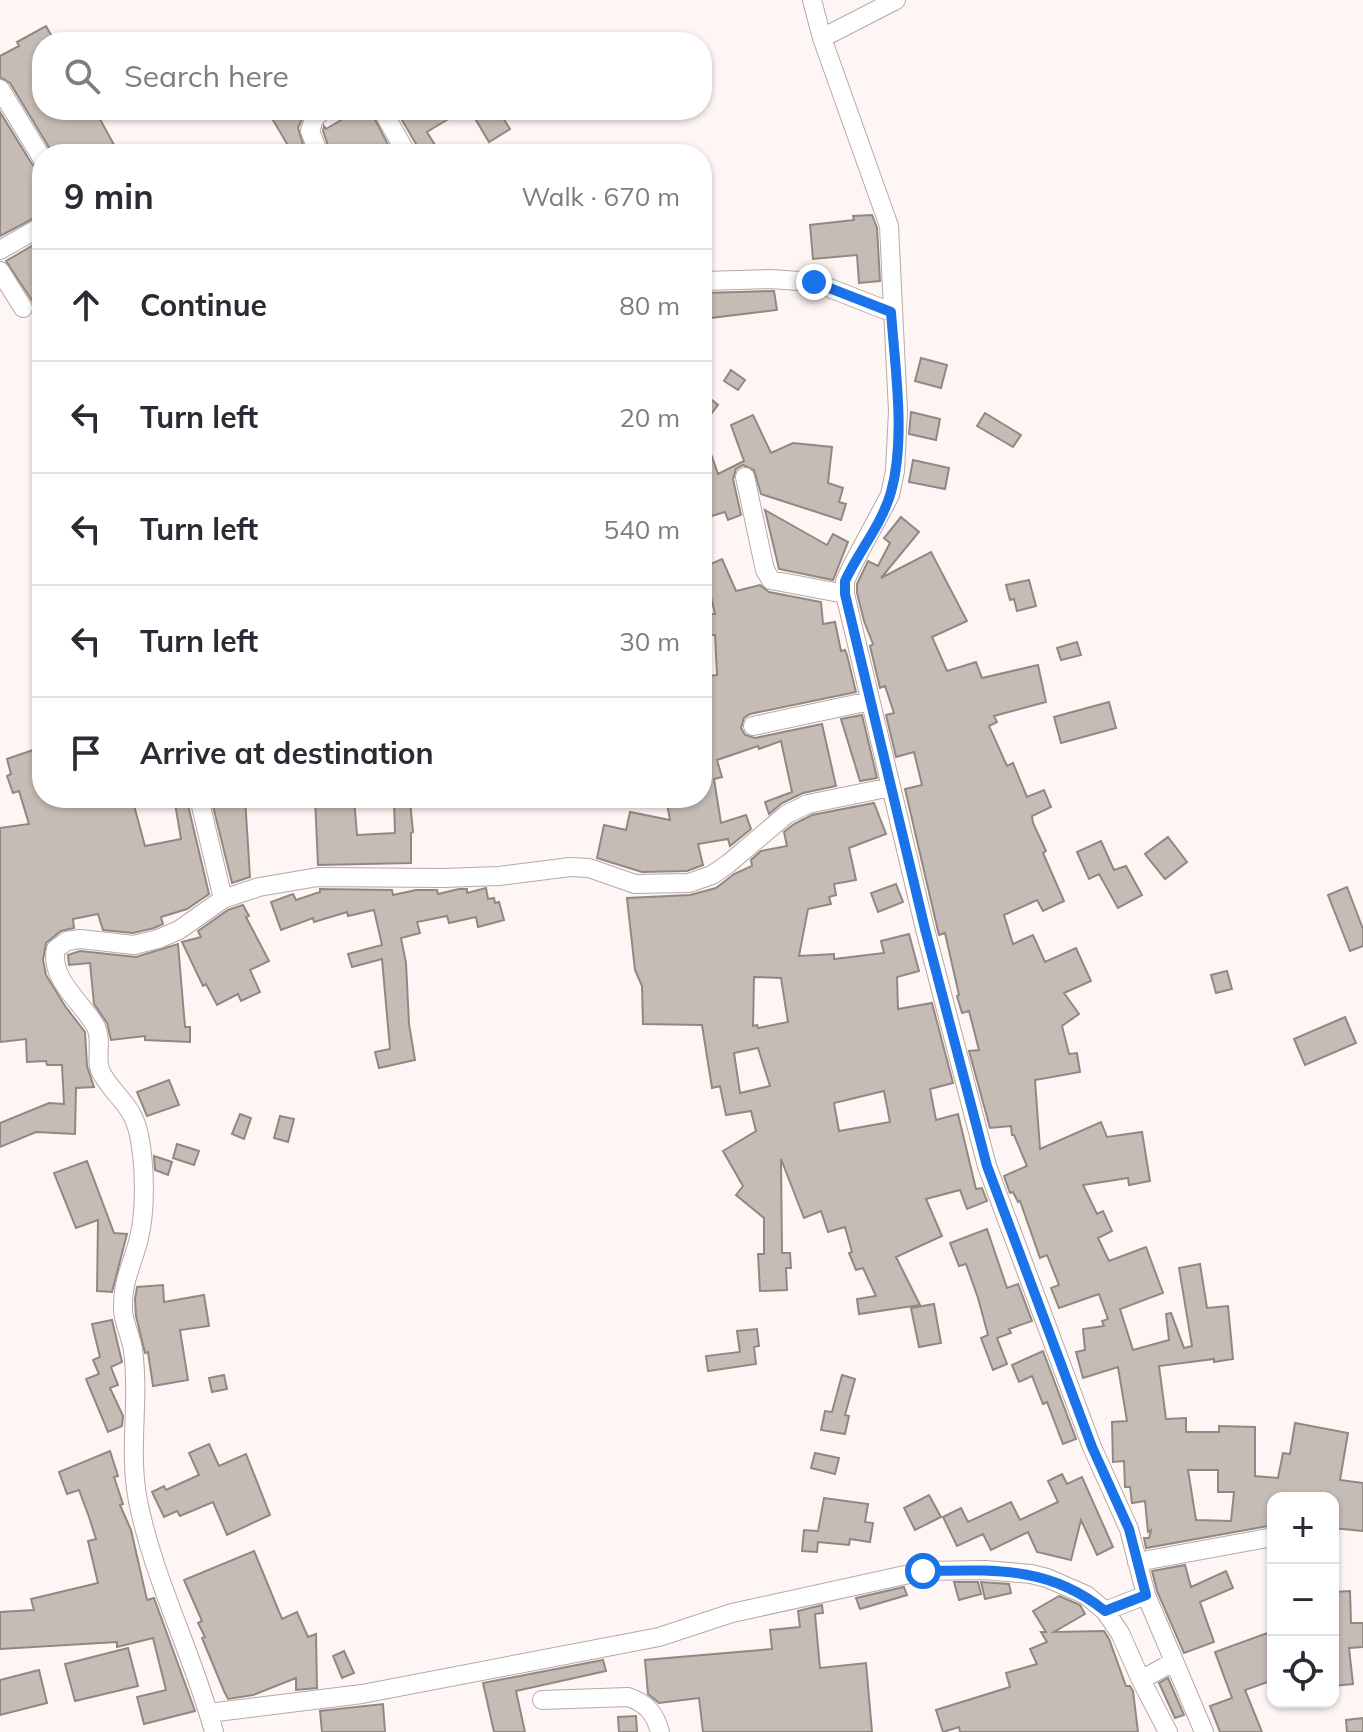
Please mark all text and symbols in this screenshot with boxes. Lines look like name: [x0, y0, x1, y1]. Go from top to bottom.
search box: [32, 32, 712, 120]
icon: search: [60, 54, 104, 98]
text: Search here: [124, 57, 289, 95]
text: 9 min: [64, 175, 154, 218]
text: Walk · 670 m: [521, 180, 680, 213]
route end: [796, 264, 832, 300]
icon: ahead: [64, 283, 108, 327]
text: Continue: [140, 286, 267, 324]
text: 80 m: [619, 289, 680, 322]
icon: left: [64, 395, 108, 439]
text: Turn left: [140, 398, 258, 436]
text: 20 m: [619, 401, 680, 434]
icon: left: [64, 507, 108, 551]
text: Turn left: [140, 510, 258, 548]
text: 540 m: [604, 513, 680, 546]
icon: left: [64, 619, 108, 663]
text: Turn left: [140, 622, 258, 660]
text: 30 m: [619, 625, 680, 658]
icon: arrive: [64, 731, 108, 775]
text: Arrive at destination: [140, 734, 434, 772]
map controls: [1267, 1492, 1339, 1708]
button: +: [1267, 1492, 1339, 1564]
route start: [905, 1553, 941, 1589]
button: −: [1267, 1564, 1339, 1636]
button: locate: [1267, 1636, 1339, 1708]

